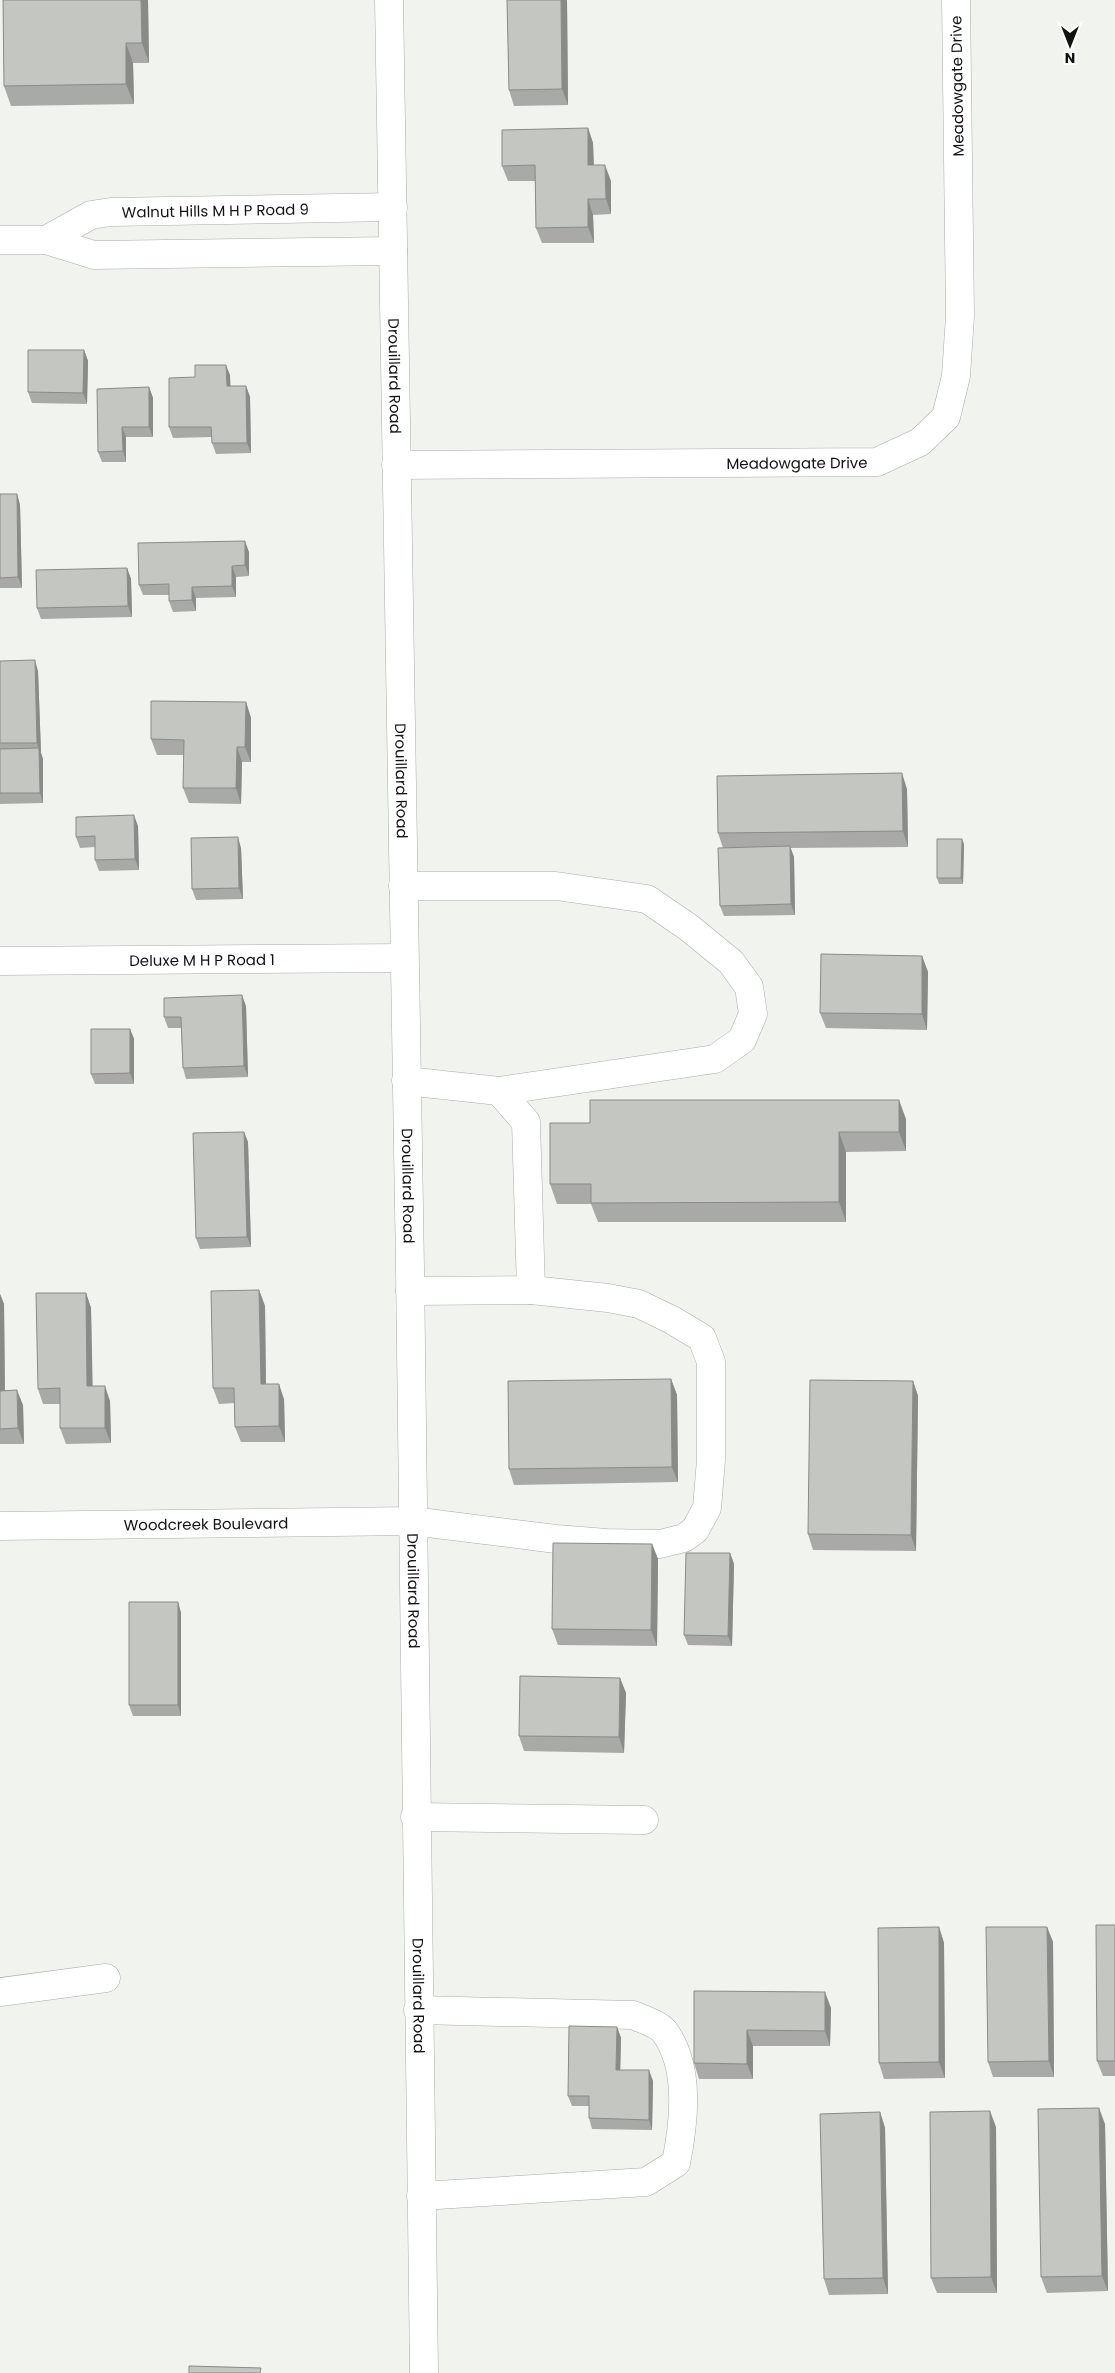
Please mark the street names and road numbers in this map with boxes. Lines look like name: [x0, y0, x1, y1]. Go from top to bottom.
street label: Meadowgate Drive: [945, 15, 969, 157]
street label: Walnut Hills M H P Road 9: [122, 198, 309, 222]
street label: Drouillard Road: [384, 318, 407, 434]
street label: Meadowgate Drive: [726, 452, 868, 473]
street label: Drouillard Road: [390, 723, 413, 839]
street label: Deluxe M H P Road 1: [129, 948, 275, 971]
street label: Drouillard Road: [397, 1128, 420, 1244]
street label: Woodcreek Boulevard: [123, 1512, 289, 1535]
street label: Drouillard Road: [403, 1533, 425, 1649]
street label: Drouillard Road: [408, 1938, 430, 2054]

